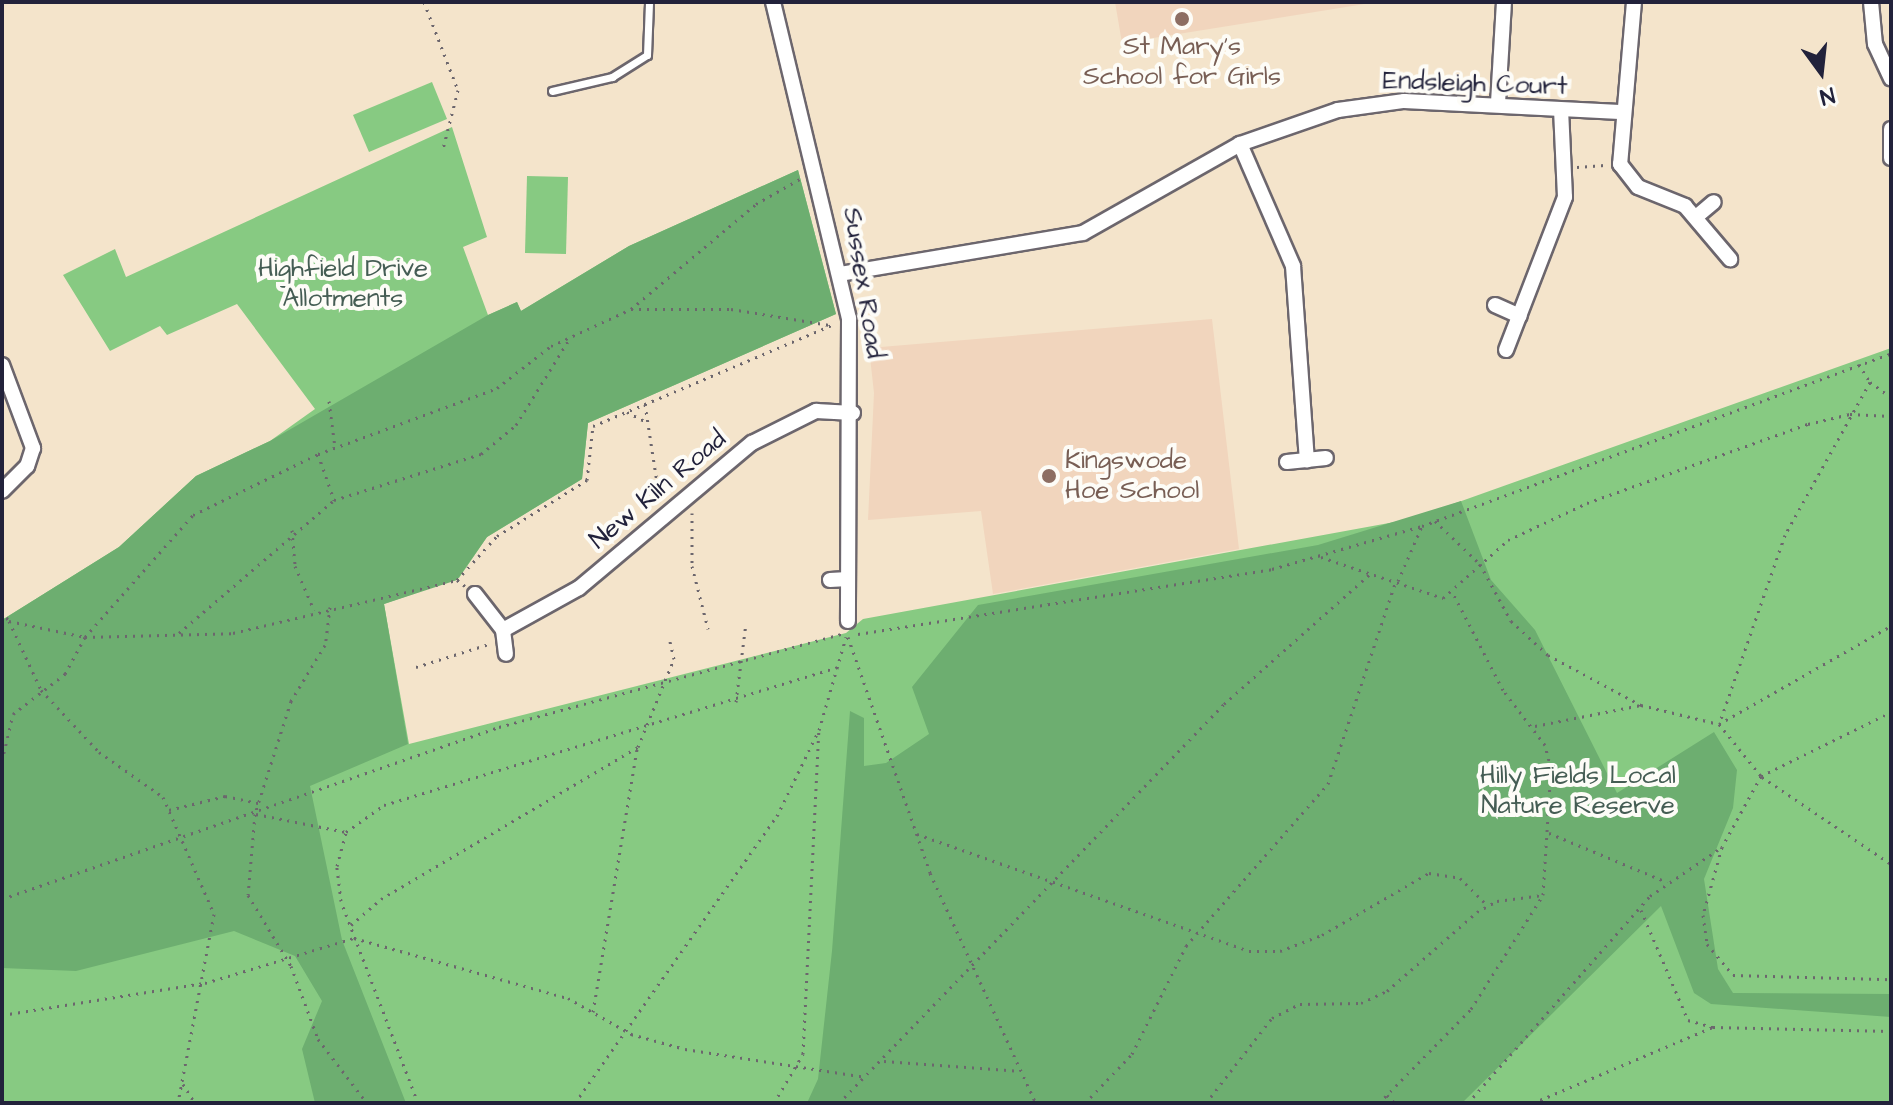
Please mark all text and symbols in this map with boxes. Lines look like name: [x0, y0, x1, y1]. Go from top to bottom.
marker: St Mary's School for Girls: [1173, 10, 1191, 28]
place label: St Mary's School for Girls: [1083, 31, 1281, 92]
north arrow: [1781, 32, 1861, 112]
street label: Endsleigh Court: [1382, 65, 1568, 103]
text: N: [1817, 79, 1838, 112]
street label: Sussex Road: [836, 205, 890, 361]
park label: Highfield Drive Allotments: [258, 253, 428, 314]
street label: New Kiln Road: [583, 424, 733, 556]
place label: Kingswode Hoe School: [1065, 445, 1199, 506]
marker: Kingswode Hoe School: [1040, 467, 1058, 485]
park label: Hilly Fields Local Nature Reserve: [1480, 760, 1676, 822]

